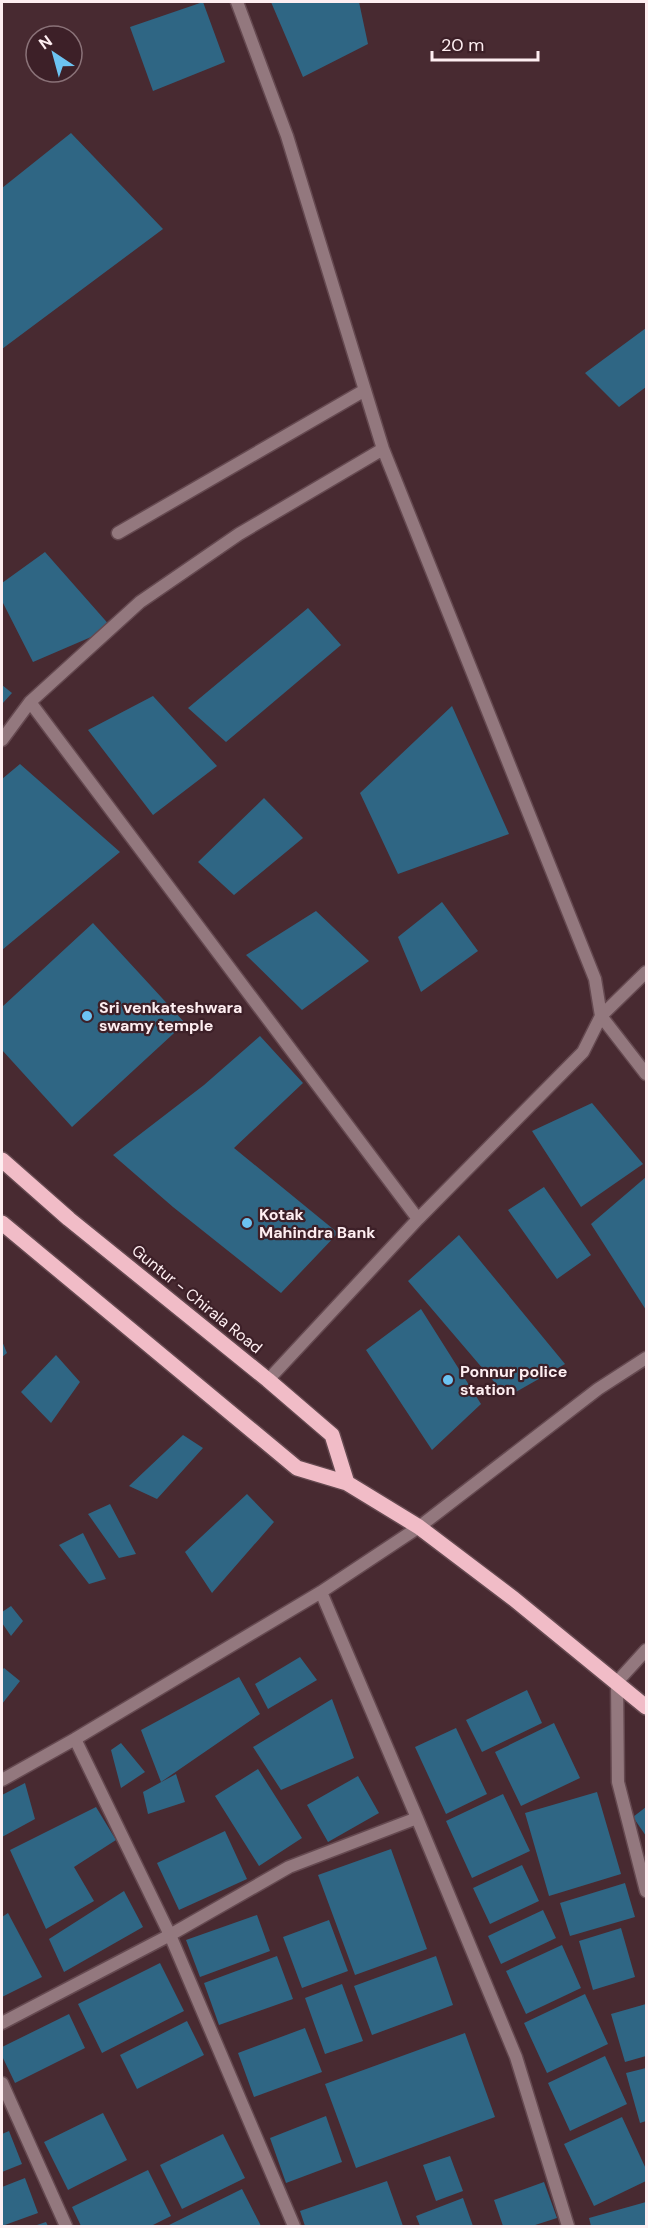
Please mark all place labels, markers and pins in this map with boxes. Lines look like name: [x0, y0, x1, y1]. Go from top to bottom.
place label: Sri venkateshwara swamy temple: [99, 997, 243, 1036]
marker: Sri venkateshwara swamy temple: [80, 1009, 94, 1023]
place label: Kotak Mahindra Bank: [259, 1204, 376, 1243]
marker: Kotak Mahindra Bank: [240, 1216, 254, 1230]
place label: Ponnur police station: [460, 1361, 567, 1400]
marker: Ponnur police station: [441, 1373, 455, 1387]

